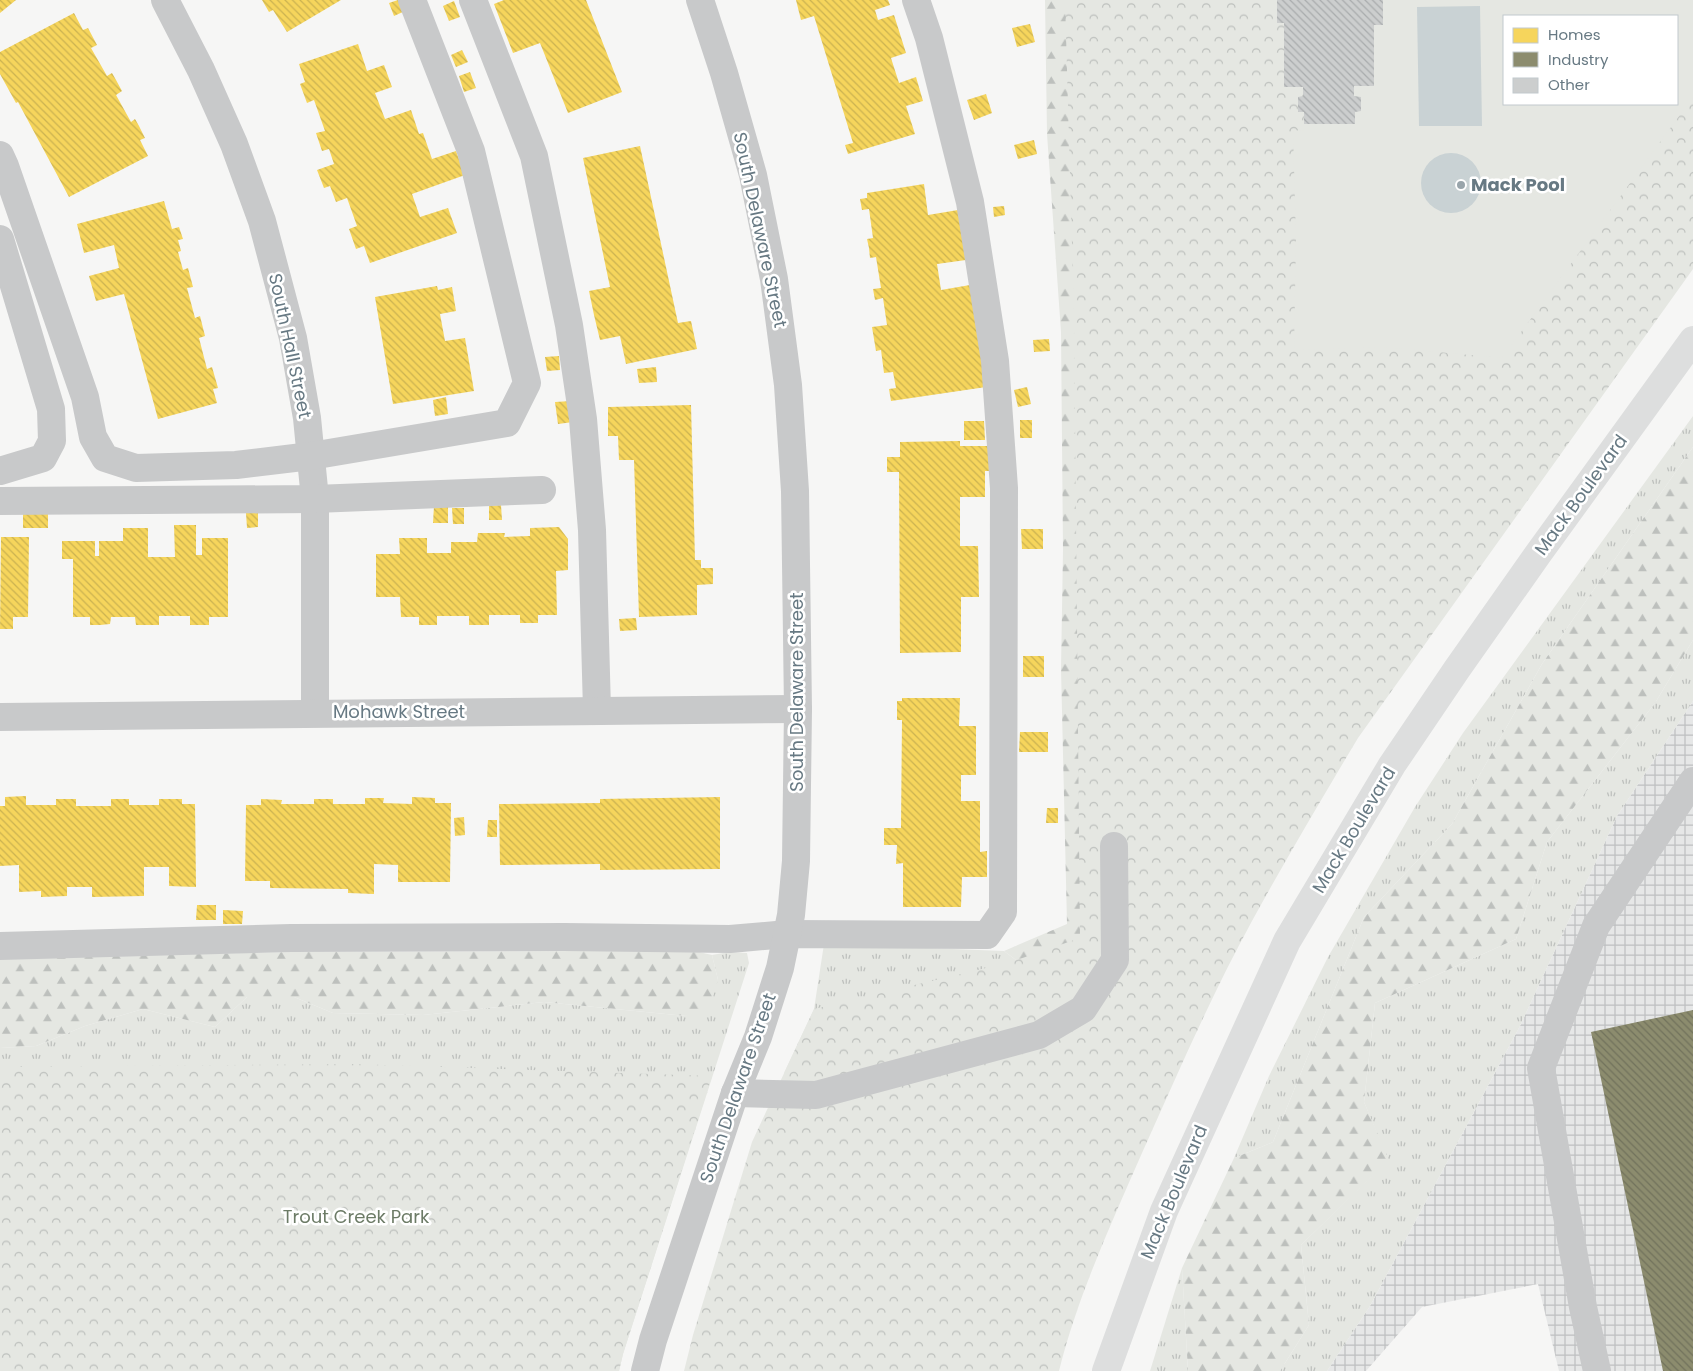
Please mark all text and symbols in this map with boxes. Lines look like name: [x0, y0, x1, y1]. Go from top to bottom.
legend: [1503, 15, 1678, 105]
text: Homes: [1548, 24, 1601, 45]
text: Industry: [1548, 49, 1609, 70]
text: Other: [1548, 74, 1590, 95]
street label: South Delaware Street: [728, 130, 793, 330]
place label: Mack Pool: [1471, 172, 1565, 197]
marker: Mack Pool: [1455, 179, 1467, 191]
street label: South Hall Street: [263, 271, 318, 421]
street label: Mack Boulevard: [1528, 429, 1633, 560]
street label: South Delaware Street: [784, 592, 809, 792]
street label: Mohawk Street: [333, 699, 465, 724]
street label: Mack Boulevard: [1306, 762, 1401, 898]
street label: South Delaware Street: [693, 990, 782, 1186]
street label: Mack Boulevard: [1134, 1121, 1213, 1263]
park label: Trout Creek Park: [283, 1204, 430, 1229]

